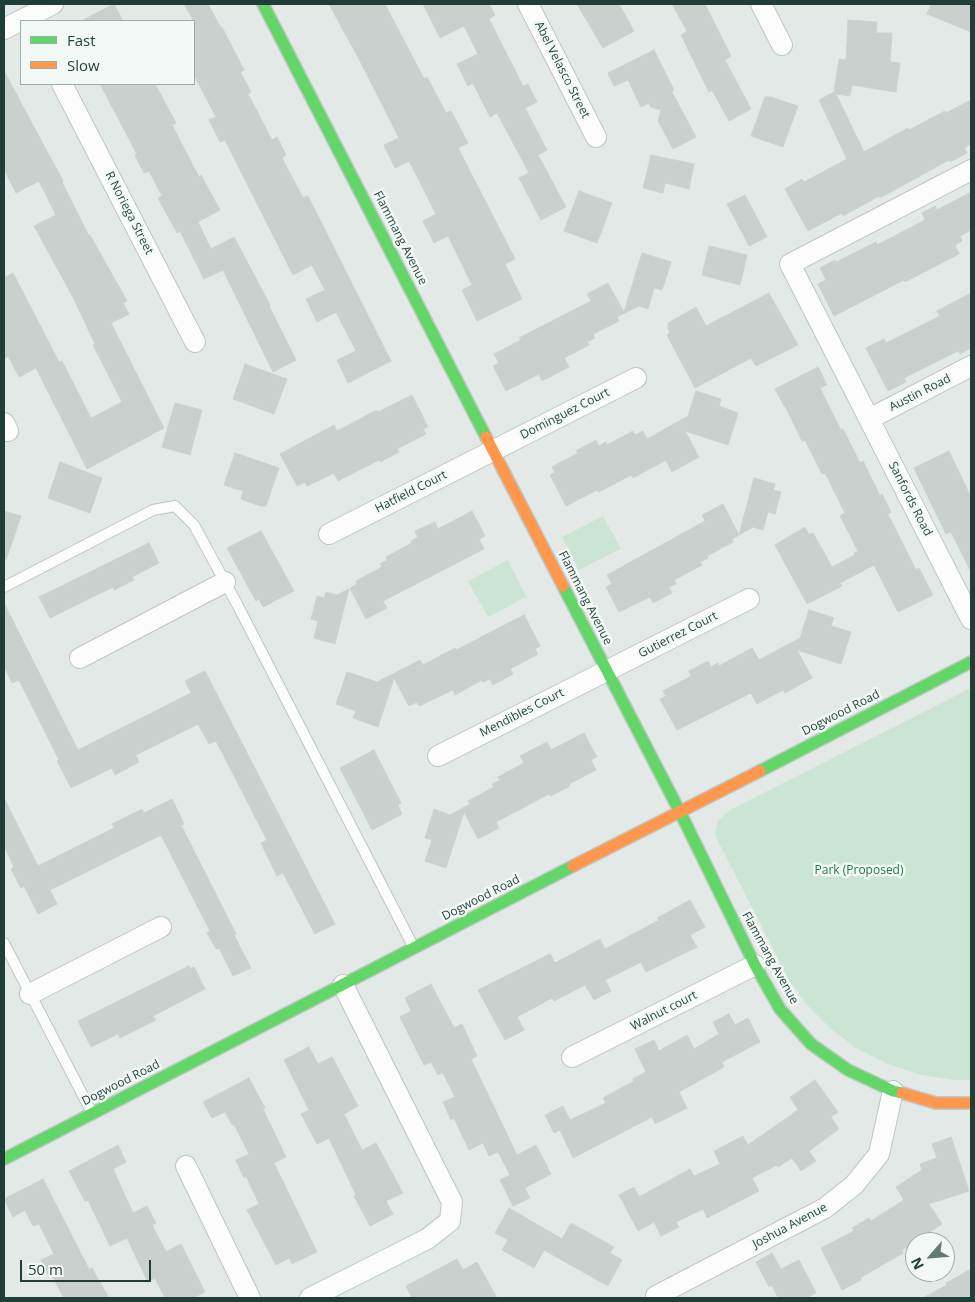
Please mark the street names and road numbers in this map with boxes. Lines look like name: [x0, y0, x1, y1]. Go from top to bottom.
street label: Abel Velasco Street: [531, 19, 593, 121]
street label: R Noriega Street: [102, 169, 156, 257]
street label: Flammang Avenue: [370, 189, 430, 287]
street label: Austin Road: [887, 371, 953, 415]
street label: Dominguez Court: [518, 385, 612, 443]
street label: Sanfords Road: [885, 459, 935, 539]
street label: Hatfield Court: [373, 468, 449, 516]
street label: Flammang Avenue: [555, 549, 615, 647]
street label: Gutierrez Court: [636, 609, 720, 661]
street label: Mendibles Court: [478, 686, 566, 740]
street label: Dogwood Road: [800, 687, 882, 739]
street label: Dogwood Road: [440, 872, 522, 924]
street label: Flammang Avenue: [739, 909, 801, 1007]
street label: Walnut court: [628, 988, 700, 1034]
street label: Dogwood Road: [80, 1057, 162, 1109]
street label: Joshua Avenue: [750, 1200, 830, 1252]

